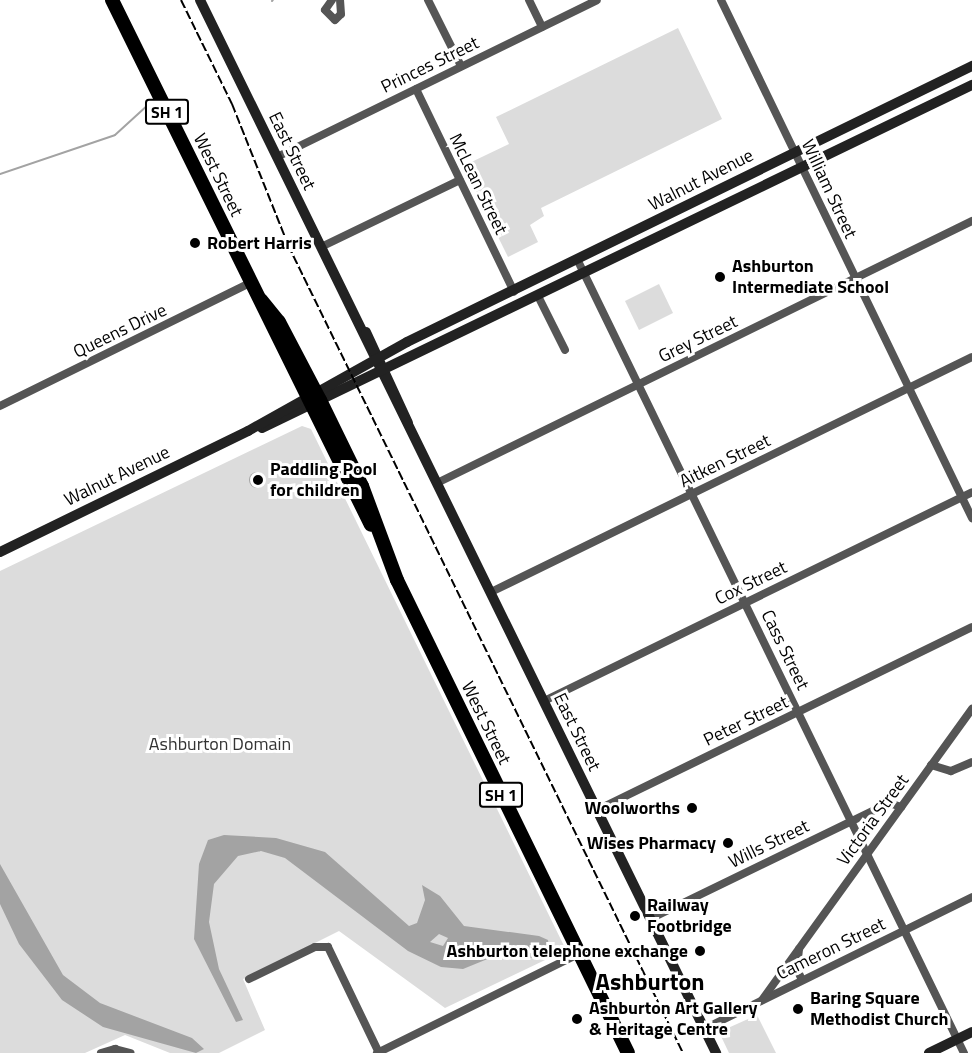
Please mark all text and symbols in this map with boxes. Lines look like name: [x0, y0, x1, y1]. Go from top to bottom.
street label: Princes Street: [378, 32, 482, 98]
road number: SH 1: [144, 99, 190, 125]
street label: East Street: [264, 109, 320, 193]
street label: West Street: [189, 130, 247, 220]
street label: McLean Street: [444, 130, 512, 238]
street label: William Street: [797, 136, 861, 242]
street label: Walnut Avenue: [645, 144, 757, 216]
place label: Robert Harris: [207, 232, 312, 254]
marker: Robert Harris: [188, 236, 202, 250]
place label: Ashburton Intermediate School: [732, 256, 889, 298]
marker: Ashburton Intermediate School: [713, 270, 727, 284]
street label: Queens Drive: [70, 299, 170, 363]
street label: Grey Street: [655, 311, 741, 367]
street label: Aitken Street: [676, 430, 774, 492]
street label: Walnut Avenue: [61, 441, 173, 511]
place label: Paddling Pool for children: [270, 459, 377, 502]
marker: Paddling Pool for children: [251, 473, 265, 487]
street label: Cox Street: [711, 556, 791, 610]
street label: Cass Street: [756, 607, 814, 693]
street label: West Street: [457, 678, 515, 768]
street label: East Street: [549, 690, 605, 774]
street label: Peter Street: [700, 691, 792, 751]
park label: Ashburton Domain: [149, 733, 291, 755]
street label: Victoria Street: [833, 770, 913, 870]
road number: SH 1: [478, 782, 524, 808]
place label: Woolworths: [584, 797, 680, 819]
marker: Woolworths: [685, 801, 699, 815]
street label: Wills Street: [725, 815, 813, 873]
place label: Wises Pharmacy: [587, 832, 716, 854]
marker: Wises Pharmacy: [721, 836, 735, 850]
place label: Railway Footbridge: [647, 895, 732, 938]
marker: Railway Footbridge: [628, 909, 642, 923]
street label: Cameron Street: [773, 913, 889, 985]
place label: Ashburton telephone exchange: [447, 940, 688, 962]
marker: Ashburton telephone exchange: [693, 944, 707, 958]
district label: Ashburton: [595, 968, 705, 996]
place label: Baring Square Methodist Church: [810, 988, 948, 1030]
place label: Ashburton Art Gallery & Heritage Centre: [589, 998, 758, 1040]
marker: Baring Square Methodist Church: [791, 1002, 805, 1016]
marker: Ashburton Art Gallery & Heritage Centre: [570, 1012, 584, 1026]

